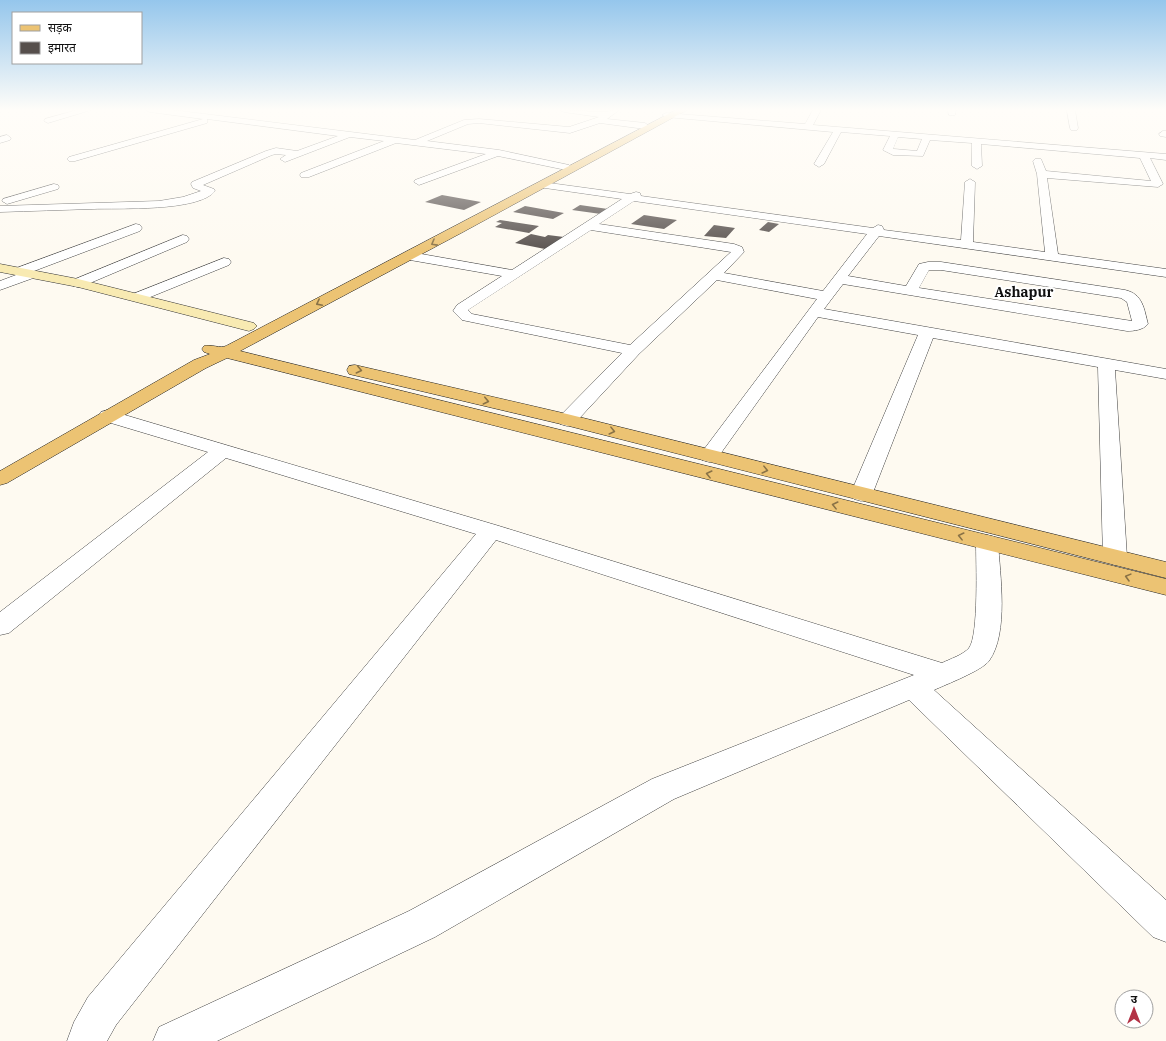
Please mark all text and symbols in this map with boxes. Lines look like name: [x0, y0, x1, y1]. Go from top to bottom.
legend: [12, 12, 142, 64]
text: सड़क: [48, 20, 73, 35]
text: इमारत: [48, 40, 77, 55]
one-way arrow: [431, 238, 438, 246]
district label: Ashapur: [995, 283, 1054, 301]
one-way arrow: [315, 298, 323, 306]
one-way arrow: [356, 366, 362, 374]
one-way arrow: [482, 396, 489, 404]
one-way arrow: [609, 427, 615, 435]
one-way arrow: [762, 466, 768, 474]
one-way arrow: [706, 470, 713, 479]
one-way arrow: [832, 501, 839, 510]
one-way arrow: [958, 532, 965, 540]
one-way arrow: [1125, 573, 1132, 582]
north arrow: [1114, 989, 1154, 1029]
text: उ: [1131, 992, 1138, 1006]

